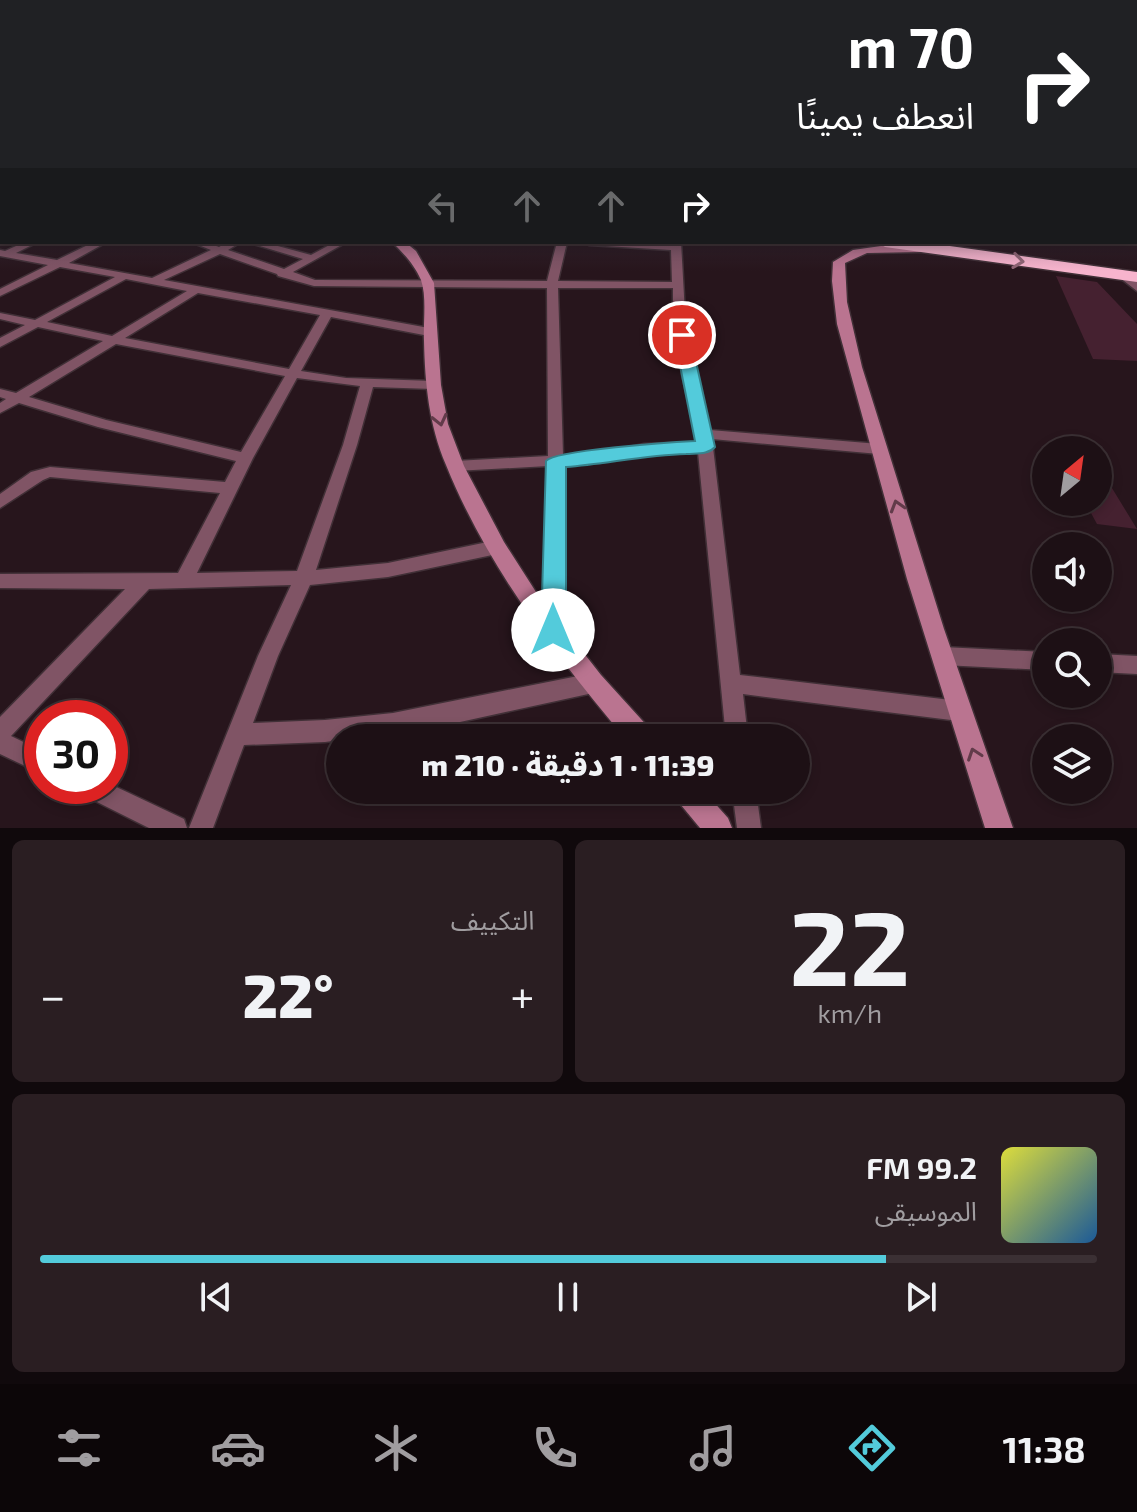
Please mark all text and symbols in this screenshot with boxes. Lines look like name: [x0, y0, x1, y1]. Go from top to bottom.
text: 70 m: [848, 12, 974, 79]
icon: right: [1002, 32, 1106, 136]
text: انعطف يمينًا: [796, 93, 974, 136]
icon: left: [421, 184, 465, 228]
icon: ahead: [505, 184, 549, 228]
icon: ahead: [589, 184, 633, 228]
icon: right: [673, 184, 717, 228]
one-way arrow: [1011, 252, 1025, 269]
pin: [648, 301, 716, 369]
icon: arrive: [660, 313, 704, 357]
one-way arrow: [431, 412, 448, 426]
north arrow: [1032, 436, 1112, 516]
map controls: [1032, 436, 1112, 804]
one-way arrow: [890, 500, 906, 513]
button: sound: [1032, 532, 1112, 612]
position arrow: [511, 588, 595, 672]
button: search: [1032, 628, 1112, 708]
speed limit sign: 30: [24, 700, 128, 804]
button: layers: [1032, 724, 1112, 804]
text: 11:39 · 1 دقيقة · 210 m: [421, 746, 715, 782]
one-way arrow: [968, 748, 984, 762]
text: 22: [789, 882, 910, 1007]
text: التكييف: [451, 904, 535, 935]
text: 22°: [243, 958, 333, 1030]
text: −: [40, 968, 66, 1021]
text: +: [510, 968, 535, 1021]
text: km/h: [817, 997, 882, 1028]
text: 99.2 FM: [866, 1149, 977, 1185]
text: الموسيقى: [875, 1195, 977, 1226]
icon: previous: [194, 1275, 238, 1319]
icon: pause: [546, 1275, 590, 1319]
icon: next: [899, 1275, 943, 1319]
icon: filters: [51, 1420, 107, 1476]
icon: car: [210, 1420, 266, 1476]
icon: climate: [368, 1420, 424, 1476]
icon: phone: [527, 1420, 583, 1476]
icon: music: [685, 1420, 741, 1476]
icon: directions: [844, 1420, 900, 1476]
text: 11:38: [1003, 1427, 1086, 1470]

